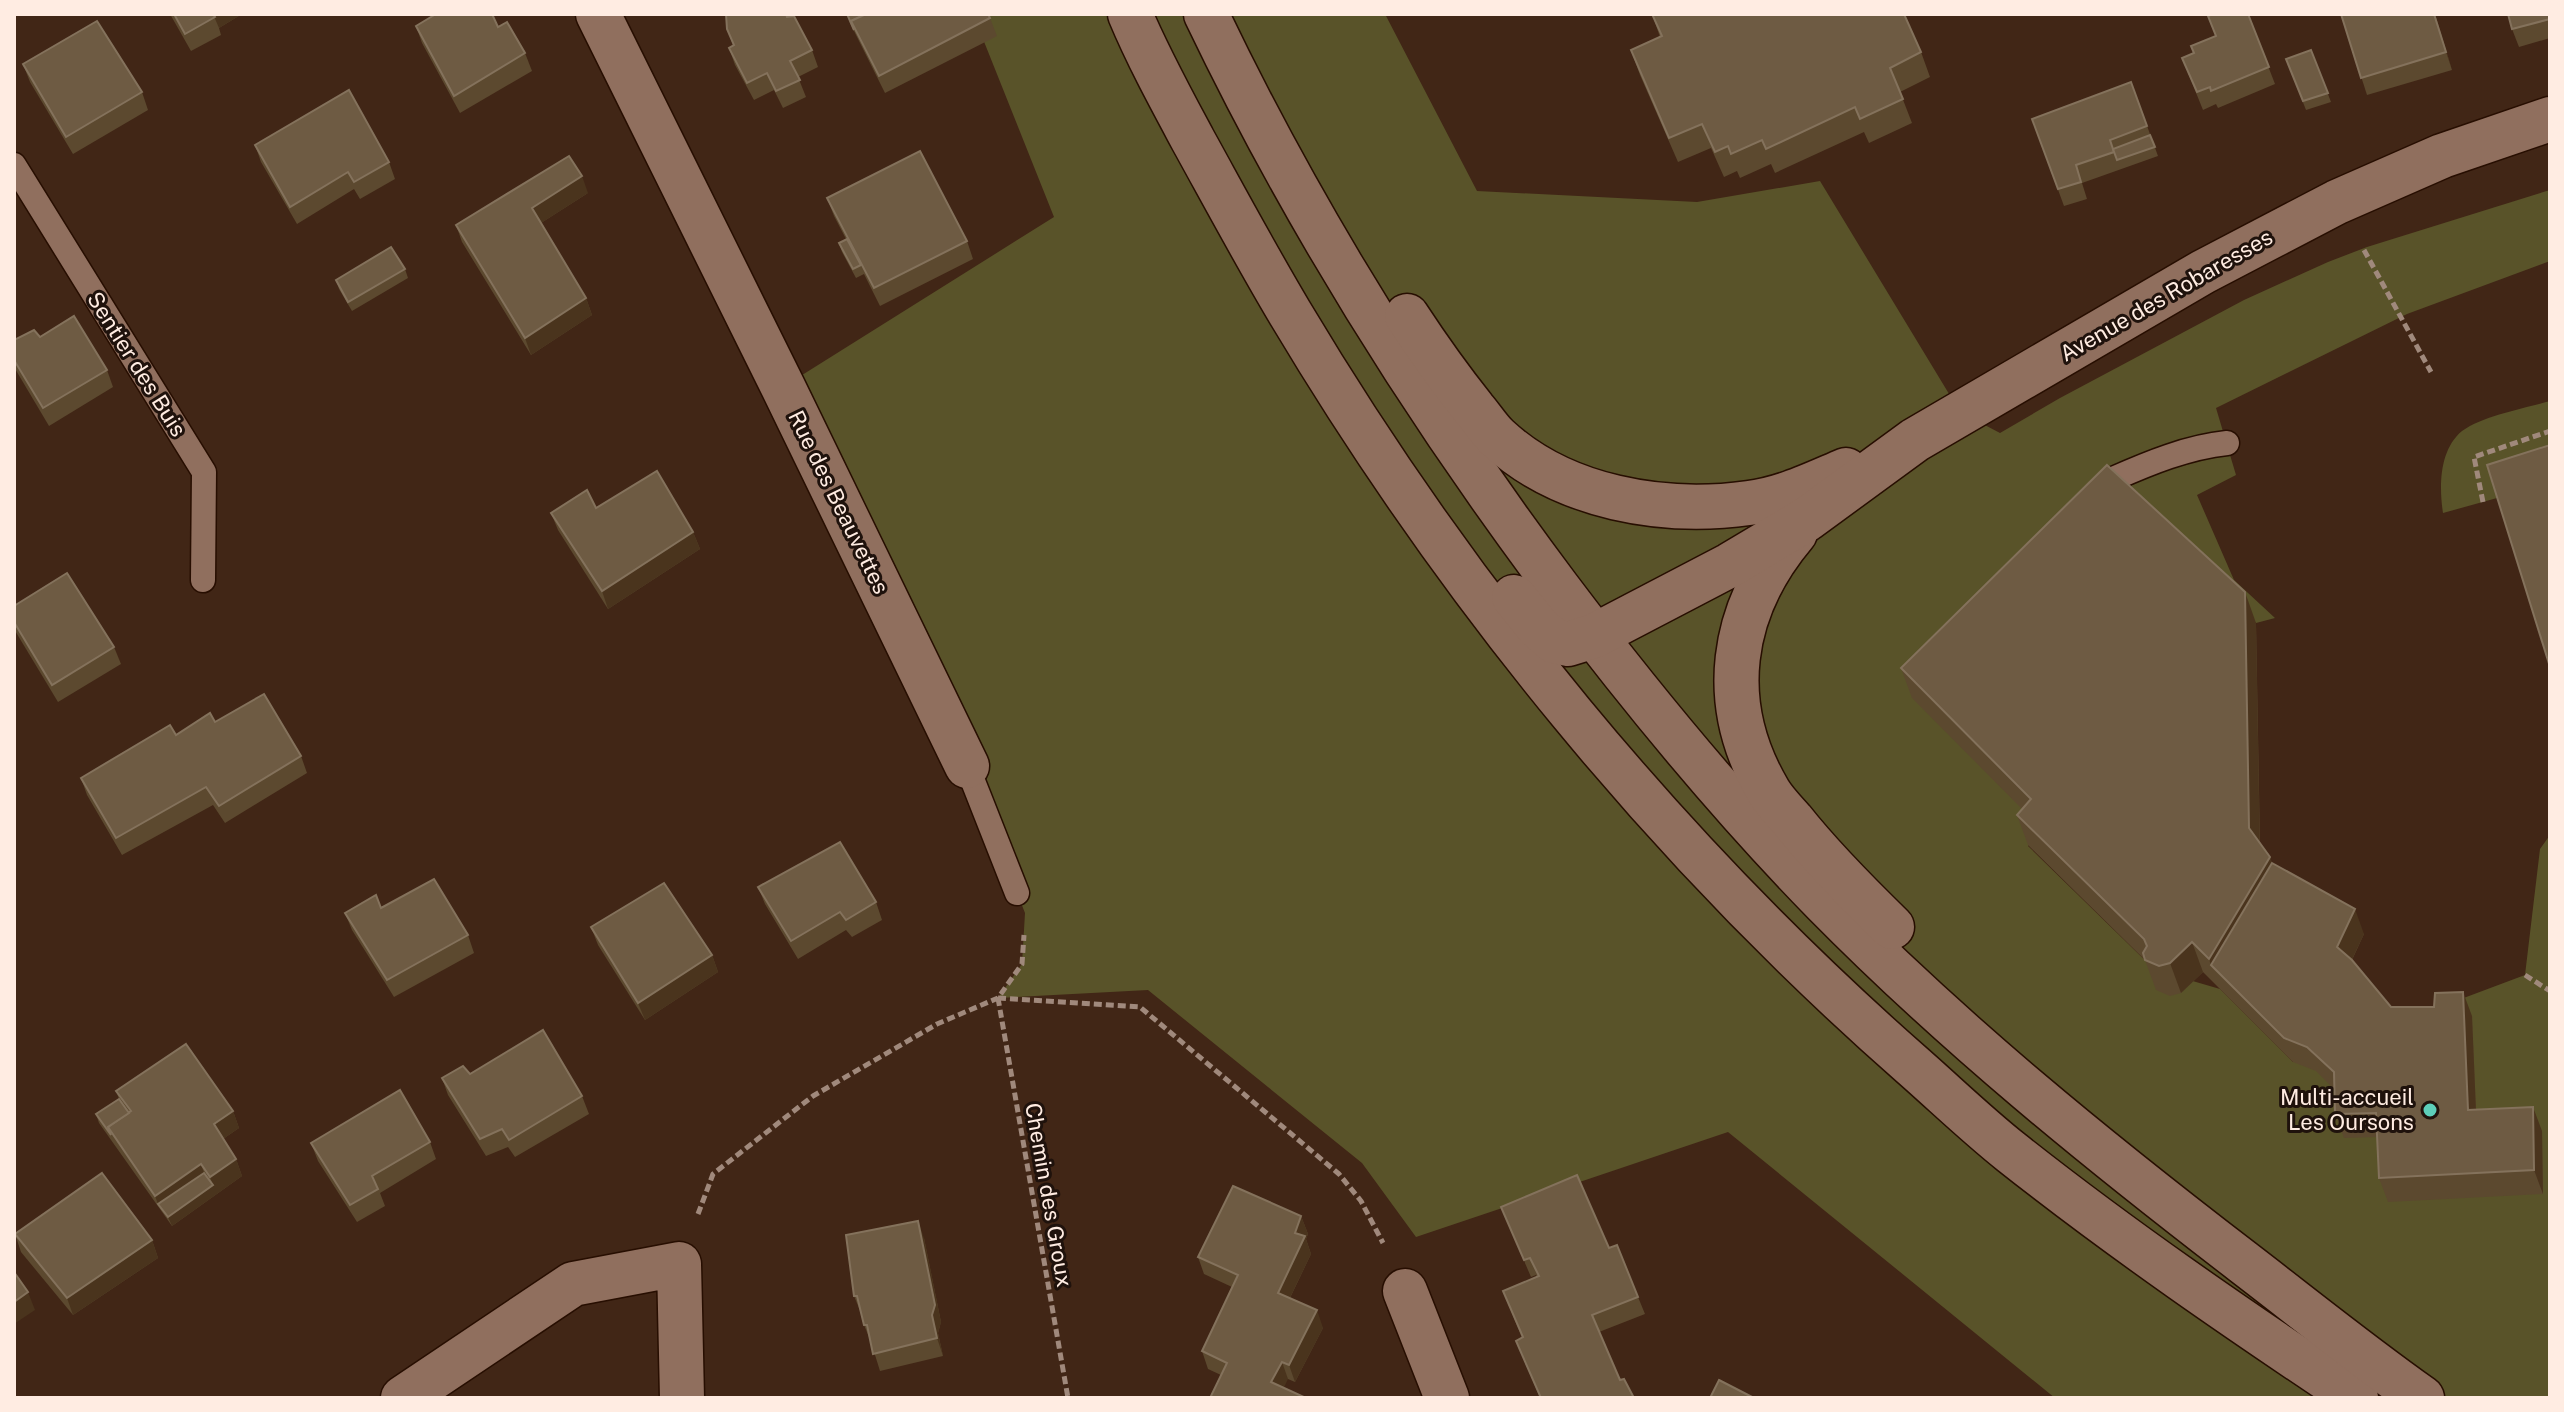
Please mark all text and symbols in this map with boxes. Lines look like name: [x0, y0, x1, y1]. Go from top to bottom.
street label: Avenue des Robaresses: [2055, 223, 2277, 367]
street label: Sentier des Buis: [82, 287, 192, 441]
street label: Rue des Beauvettes: [783, 406, 895, 598]
place label: Multi-accueil Les Oursons: [2280, 1084, 2414, 1135]
street label: Chemin des Groux: [1020, 1101, 1078, 1289]
marker: Multi-accueil Les Oursons: [2421, 1101, 2439, 1119]

